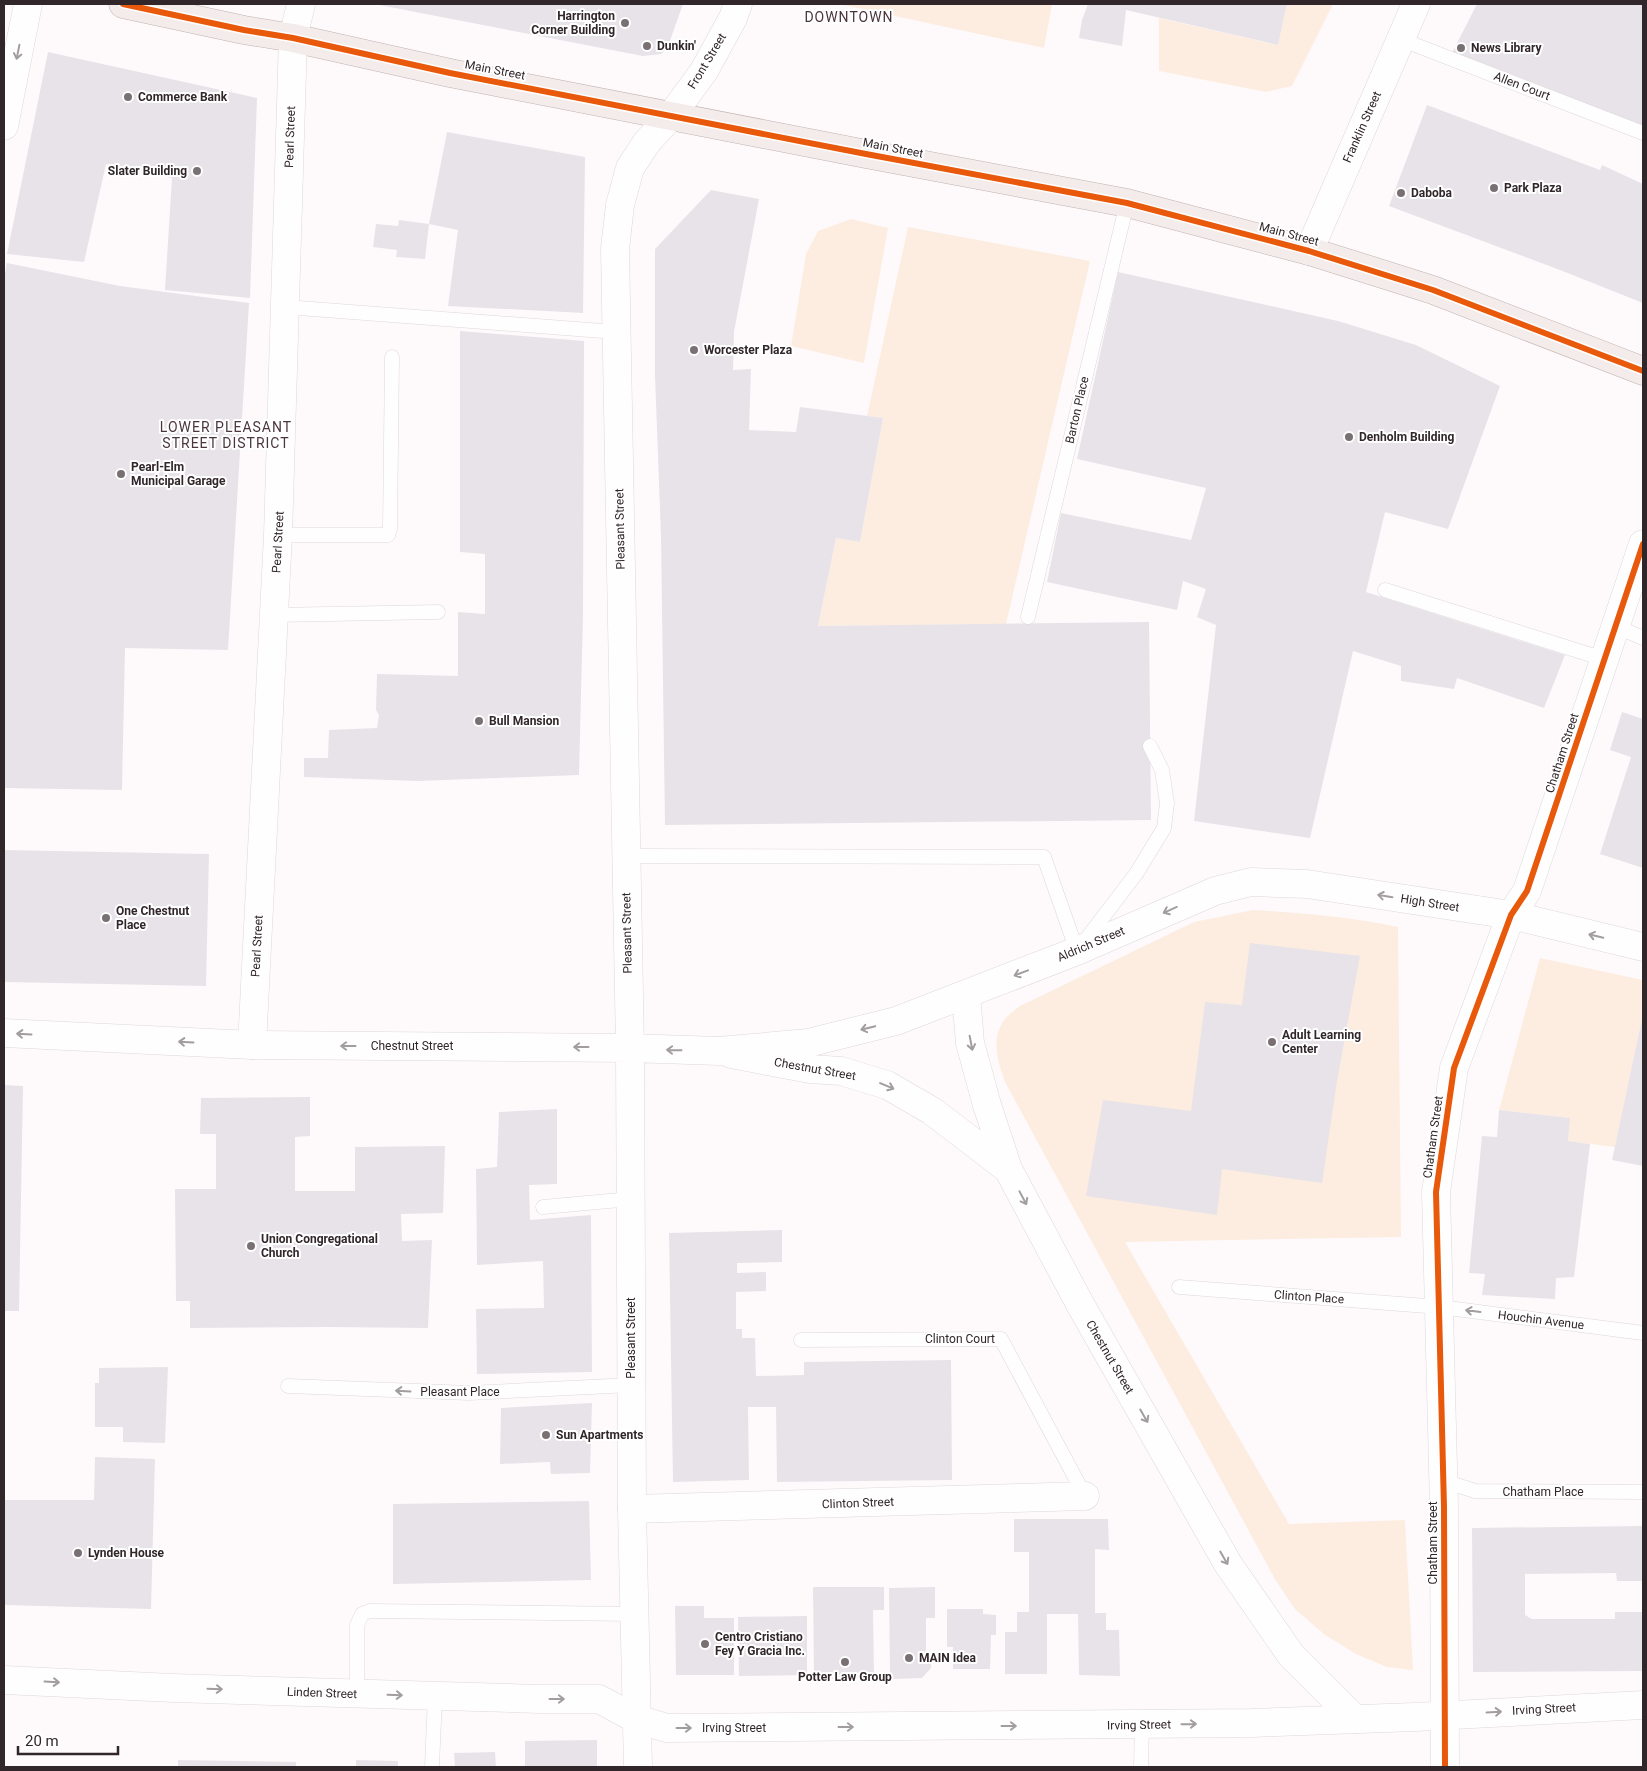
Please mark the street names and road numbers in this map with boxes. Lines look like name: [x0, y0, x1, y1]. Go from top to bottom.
street label: Front Street: [685, 31, 729, 91]
street label: Main Street: [464, 57, 526, 83]
street label: Allen Court: [1492, 69, 1552, 103]
street label: Franklin Street: [1340, 89, 1384, 165]
street label: Pearl Street: [282, 106, 298, 168]
street label: Main Street: [862, 135, 924, 161]
street label: Main Street: [1258, 219, 1320, 249]
street label: Barton Place: [1062, 375, 1092, 445]
street label: Pleasant Street: [612, 488, 628, 570]
street label: Pearl Street: [269, 511, 287, 573]
street label: Chatham Street: [1542, 711, 1582, 795]
street label: High Street: [1400, 891, 1461, 915]
street label: Pleasant Street: [619, 892, 635, 974]
street label: Pearl Street: [248, 915, 266, 977]
street label: Aldrich Street: [1055, 923, 1127, 965]
street label: Chestnut Street: [371, 1039, 453, 1053]
street label: Chestnut Street: [773, 1055, 857, 1083]
street label: Chatham Street: [1420, 1095, 1446, 1179]
street label: Clinton Place: [1273, 1288, 1345, 1306]
street label: Pleasant Street: [624, 1297, 638, 1379]
street label: Houchin Avenue: [1497, 1308, 1585, 1332]
street label: Chestnut Street: [1083, 1318, 1137, 1396]
street label: Clinton Court: [925, 1332, 995, 1346]
street label: Pleasant Place: [420, 1385, 500, 1399]
street label: Chatham Place: [1502, 1485, 1584, 1499]
street label: Clinton Street: [822, 1495, 894, 1511]
street label: Chatham Street: [1426, 1501, 1440, 1585]
street label: Linden Street: [287, 1685, 357, 1701]
street label: Irving Street: [1512, 1700, 1576, 1718]
street label: Irving Street: [1107, 1717, 1171, 1733]
street label: Irving Street: [702, 1721, 766, 1735]

